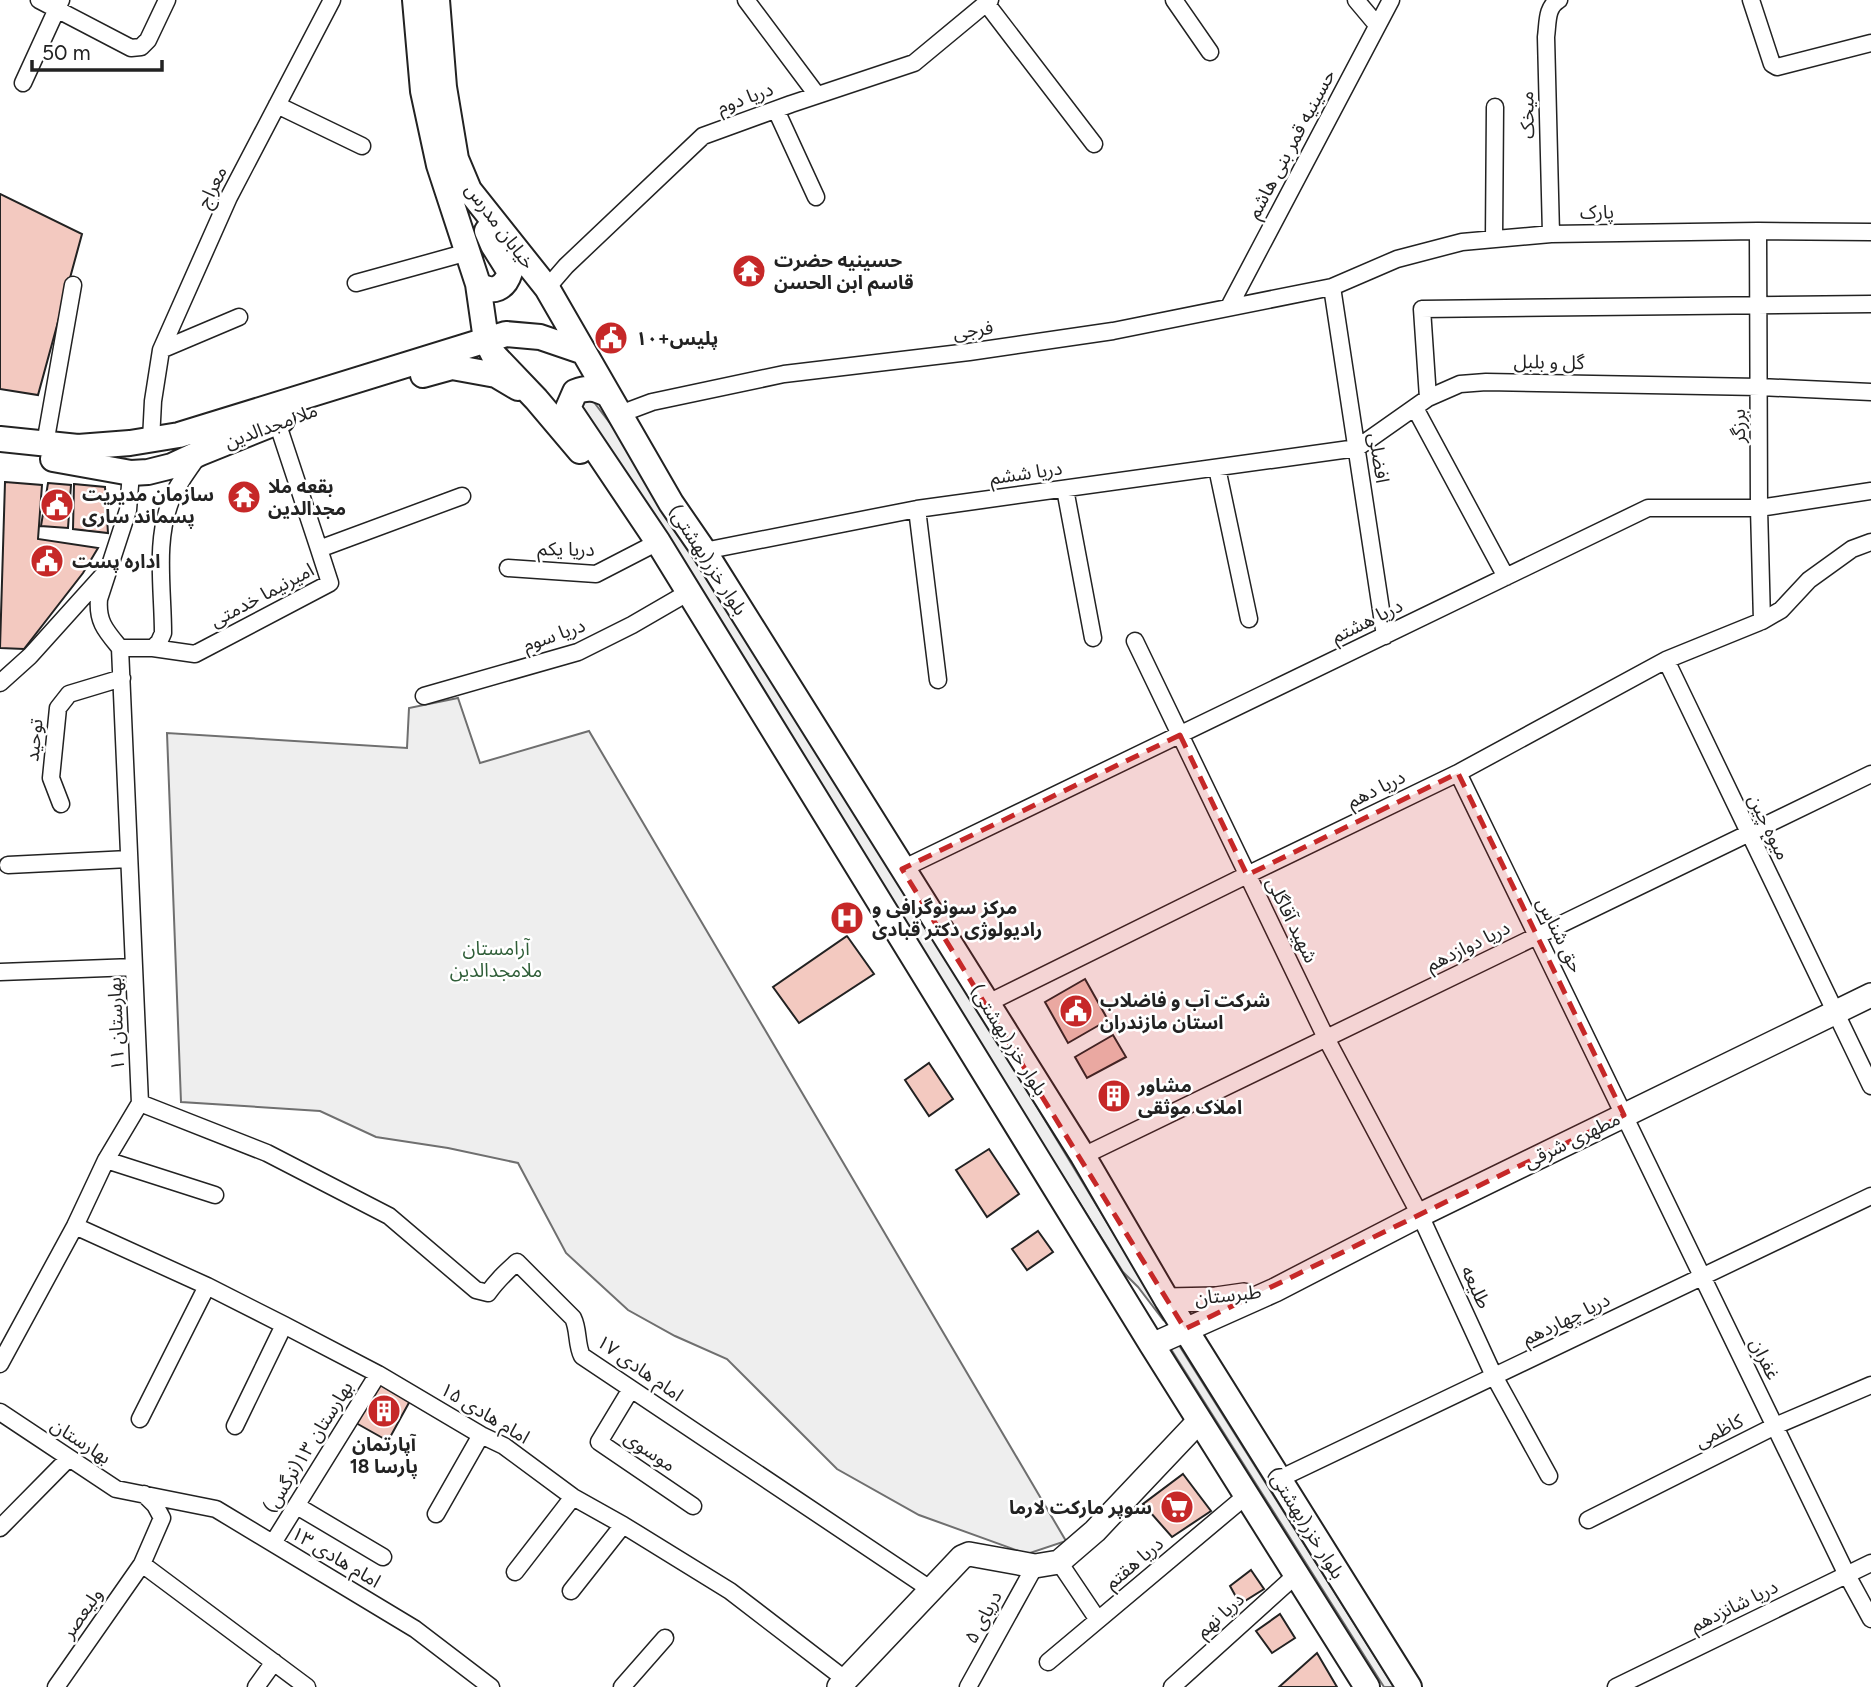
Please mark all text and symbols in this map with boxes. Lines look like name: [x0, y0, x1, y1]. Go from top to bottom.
scale bar: [32, 28, 161, 72]
text: 50 m: [42, 40, 91, 65]
street label: حسینیه قمر بنی هاشم: [1242, 65, 1343, 224]
street label: دریا دوم: [714, 77, 777, 122]
street label: میخک: [1515, 91, 1539, 139]
street label: معراج: [192, 162, 234, 213]
street label: خیابان مدرس: [460, 178, 540, 274]
street label: پارک: [1580, 200, 1614, 225]
place label: حسینیه حضرت قاسم ابن الحسن: [774, 249, 914, 297]
temple icon: حسینیه حضرت قاسم ابن الحسن: [730, 252, 768, 290]
street label: فرجی: [951, 316, 995, 344]
public building icon: پلیس+١٠: [592, 319, 630, 357]
place label: پلیس+١٠: [636, 327, 718, 350]
street label: گل و بلبل: [1513, 350, 1586, 374]
street label: ملا مجدالدین: [221, 399, 321, 453]
street label: برزگر: [1727, 409, 1750, 444]
street label: افضلی: [1364, 431, 1394, 485]
street label: دریا ششم: [988, 457, 1064, 492]
place label: بقعه ملا مجدالدين: [268, 475, 346, 520]
temple icon: بقعه ملا مجدالدين: [225, 478, 263, 516]
place label: سازمان مدیریت پسماند ساری: [82, 483, 214, 528]
public building icon: سازمان مدیریت پسماند ساری: [38, 486, 76, 524]
street label: بلوار خزر(بهشتی): [664, 500, 752, 620]
street label: دریا یکم: [537, 537, 595, 564]
public building icon: اداره پست: [28, 542, 66, 580]
place label: اداره پست: [72, 550, 161, 573]
street label: امیرنیما خدمتی: [206, 558, 318, 632]
street label: دریا هشتم: [1328, 594, 1408, 651]
street label: دریا سوم: [520, 614, 589, 659]
street label: توحید: [20, 717, 48, 763]
street label: دریا دهم: [1343, 765, 1410, 816]
street label: میوه چین: [1742, 790, 1795, 864]
street label: شهید آقاگلی: [1261, 873, 1323, 967]
street label: حق شناس: [1532, 893, 1588, 977]
place label: مركز سونوگرافی و راديولوژی دكتر قبادی: [872, 896, 1042, 941]
hospital icon: مركز سونوگرافی و راديولوژی دكتر قبادی: [828, 899, 866, 937]
street label: دریا دوازدهم: [1422, 916, 1515, 979]
park label: آرامستان ملامجدالدین: [450, 937, 542, 982]
street label: بهارستان ۱۱: [103, 977, 129, 1071]
street label: بلوار خزر(بهشتی): [966, 980, 1052, 1100]
place label: شرکت آب و فاضلاب استان مازندران: [1100, 989, 1270, 1034]
public building icon: شرکت آب و فاضلاب استان مازندران: [1057, 992, 1095, 1030]
place label: مشاور املاک موثقی: [1137, 1074, 1242, 1119]
building icon: مشاور املاک موثقی: [1095, 1077, 1133, 1115]
street label: مطهری شرقی: [1520, 1107, 1624, 1173]
street label: طلیعه: [1456, 1262, 1496, 1312]
street label: طبرستان: [1194, 1280, 1263, 1310]
street label: دریا چهاردهم: [1518, 1288, 1615, 1353]
street label: امام هادی ۱۷: [591, 1330, 688, 1409]
street label: غفران: [1745, 1334, 1785, 1384]
street label: بهارستان ۱۳(نرگس): [258, 1377, 358, 1517]
street label: امام هادی ۱۵: [435, 1377, 534, 1451]
building icon: آپارتمان پارسا 18: [365, 1392, 403, 1430]
street label: کاظمی: [1691, 1409, 1748, 1453]
street label: بهارستان: [47, 1413, 115, 1469]
street label: موسوی: [620, 1425, 680, 1477]
place label: آپارتمان پارسا 18: [350, 1433, 418, 1478]
street label: بلوار خزر(بهشتی): [1263, 1463, 1349, 1583]
supermarket icon: سوپر مارکت لارما: [1158, 1488, 1196, 1526]
place label: سوپر مارکت لارما: [1009, 1496, 1152, 1519]
street label: امام هادی ١٣: [286, 1521, 385, 1595]
street label: دریا هقتم: [1100, 1532, 1170, 1596]
street label: دریا شانزدهم: [1686, 1575, 1783, 1640]
street label: ولیعصر: [56, 1583, 107, 1643]
street label: دریای ۵: [959, 1587, 1007, 1647]
street label: دریا نهم: [1191, 1587, 1251, 1645]

